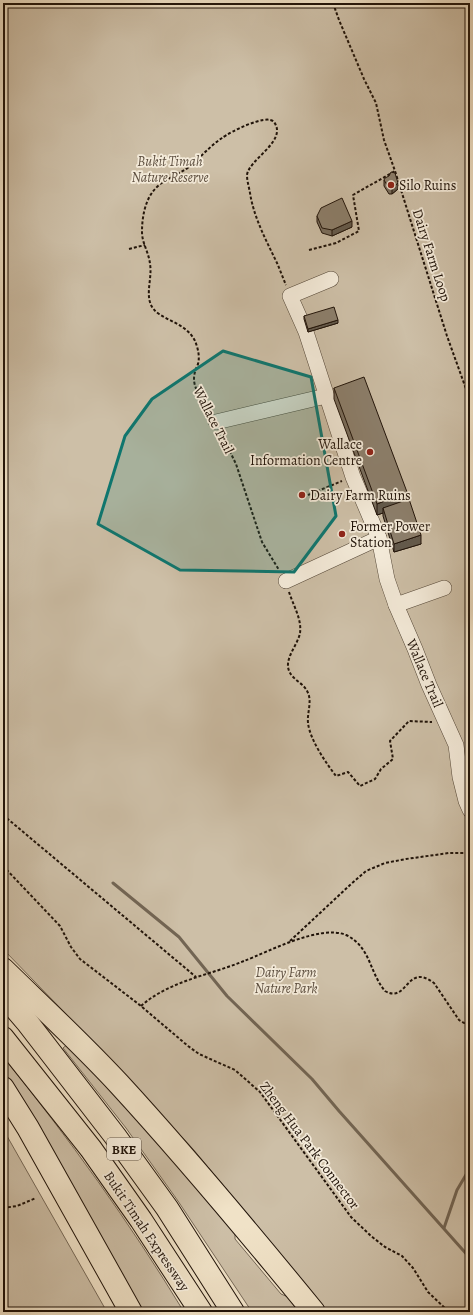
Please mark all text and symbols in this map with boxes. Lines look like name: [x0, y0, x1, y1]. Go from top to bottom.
park label: Bukit Timah Nature Reserve: [131, 152, 209, 187]
place label: Silo Ruins: [399, 176, 456, 195]
marker: Silo Ruins: [386, 180, 396, 190]
street label: Dairy Farm Loop: [408, 206, 455, 304]
street label: Wallace Trail: [188, 383, 239, 458]
place label: Wallace Information Centre: [250, 435, 362, 470]
marker: Wallace Information Centre: [365, 447, 375, 457]
place label: Dairy Farm Ruins: [310, 486, 411, 505]
marker: Dairy Farm Ruins: [297, 490, 307, 500]
place label: Former Power Station: [350, 517, 431, 552]
marker: Former Power Station: [337, 529, 347, 539]
street label: Wallace Trail: [401, 635, 448, 711]
park label: Dairy Farm Nature Park: [254, 963, 318, 998]
street label: Zheng Hua Park Connector: [255, 1077, 364, 1214]
road number: BKE: [107, 1138, 141, 1160]
street label: Bukit Timah Expressway: [99, 1168, 194, 1296]

